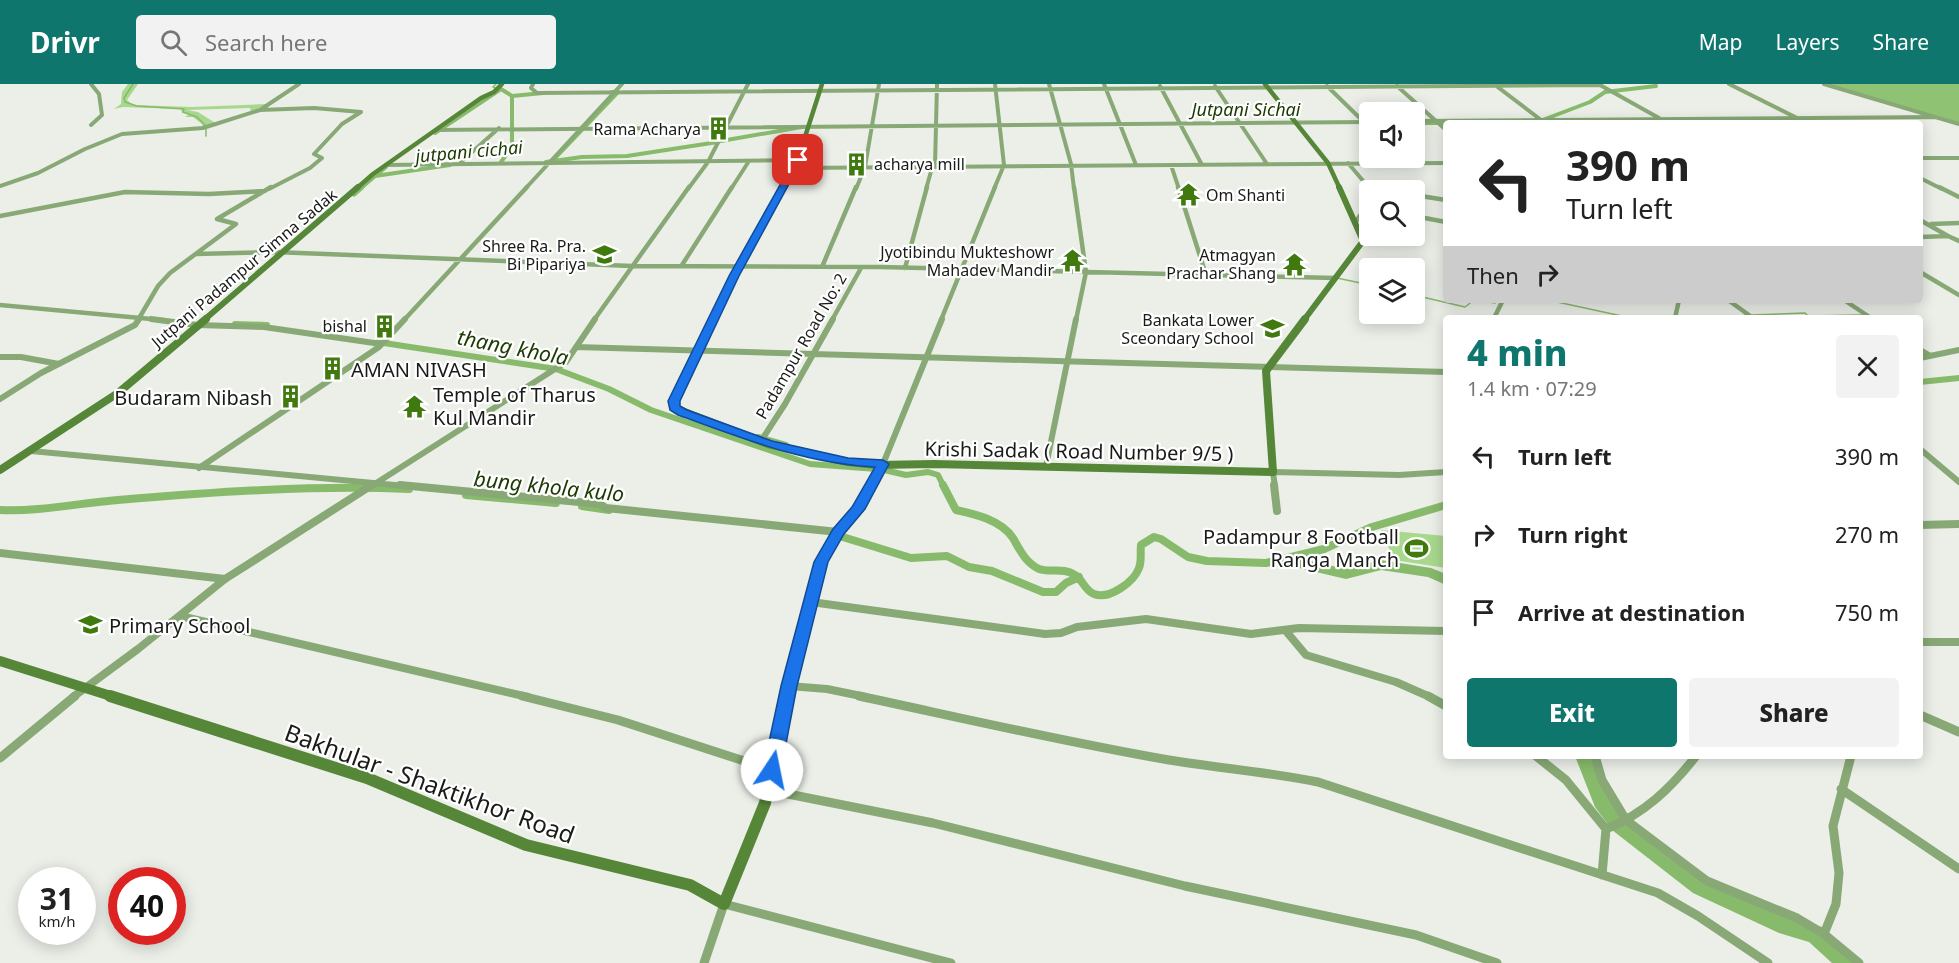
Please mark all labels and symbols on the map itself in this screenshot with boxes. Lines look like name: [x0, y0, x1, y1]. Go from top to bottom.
water label: Jutpani Sichai: [1189, 97, 1301, 121]
building icon: Rama Acharya: [706, 116, 732, 142]
place label: Rama Acharya: [593, 118, 701, 140]
water label: jutpani cichai: [411, 134, 524, 168]
pin: [772, 134, 823, 185]
building icon: acharya mill: [843, 151, 869, 177]
place label: acharya mill: [874, 153, 965, 175]
temple icon: Om Shanti: [1175, 182, 1201, 208]
street label: Jutpani Padampur Simna Sadak: [145, 183, 342, 354]
place label: Om Shanti: [1206, 184, 1285, 206]
place label: Shree Ra. Pra. Bi Pipariya: [482, 235, 586, 275]
place label: Jyotibindu Mukteshowr Mahadev Mandir: [878, 241, 1054, 281]
school or university icon: Shree Ra. Pra. Bi Pipariya: [591, 242, 617, 268]
place label: Atmagyan Prachar Shang: [1166, 244, 1276, 284]
temple icon: Jyotibindu Mukteshowr Mahadev Mandir: [1059, 248, 1085, 274]
temple icon: Atmagyan Prachar Shang: [1281, 251, 1307, 277]
street label: Padampur Road No: 2: [750, 269, 852, 423]
place label: Bankata Lower Sceondary School: [1121, 309, 1254, 349]
building icon: bishal: [372, 313, 398, 339]
place label: bishal: [322, 315, 367, 337]
school or university icon: Bankata Lower Sceondary School: [1259, 316, 1285, 342]
water label: thang khola: [455, 323, 571, 371]
building icon: AMAN NIVASH: [320, 356, 346, 382]
place label: AMAN NIVASH: [351, 356, 487, 383]
place label: Temple of Tharus Kul Mandir: [433, 381, 596, 431]
place label: Budaram Nibash: [114, 384, 272, 411]
building icon: Budaram Nibash: [277, 384, 303, 410]
temple icon: Temple of Tharus Kul Mandir: [402, 393, 428, 419]
street label: Krishi Sadak ( Road Number 9/5 ): [924, 435, 1234, 467]
water label: bung khola kulo: [472, 464, 626, 508]
place label: Padampur 8 Football Ranga Manch: [1203, 523, 1399, 573]
sports icon: Padampur 8 Football Ranga Manch: [1404, 535, 1430, 561]
school or university icon: Primary School: [78, 612, 104, 638]
place label: Primary School: [109, 612, 250, 639]
street label: Bakhular - Shaktikhor Road: [280, 715, 580, 851]
position arrow: [740, 738, 804, 802]
speed limit sign: 40: [108, 867, 186, 945]

